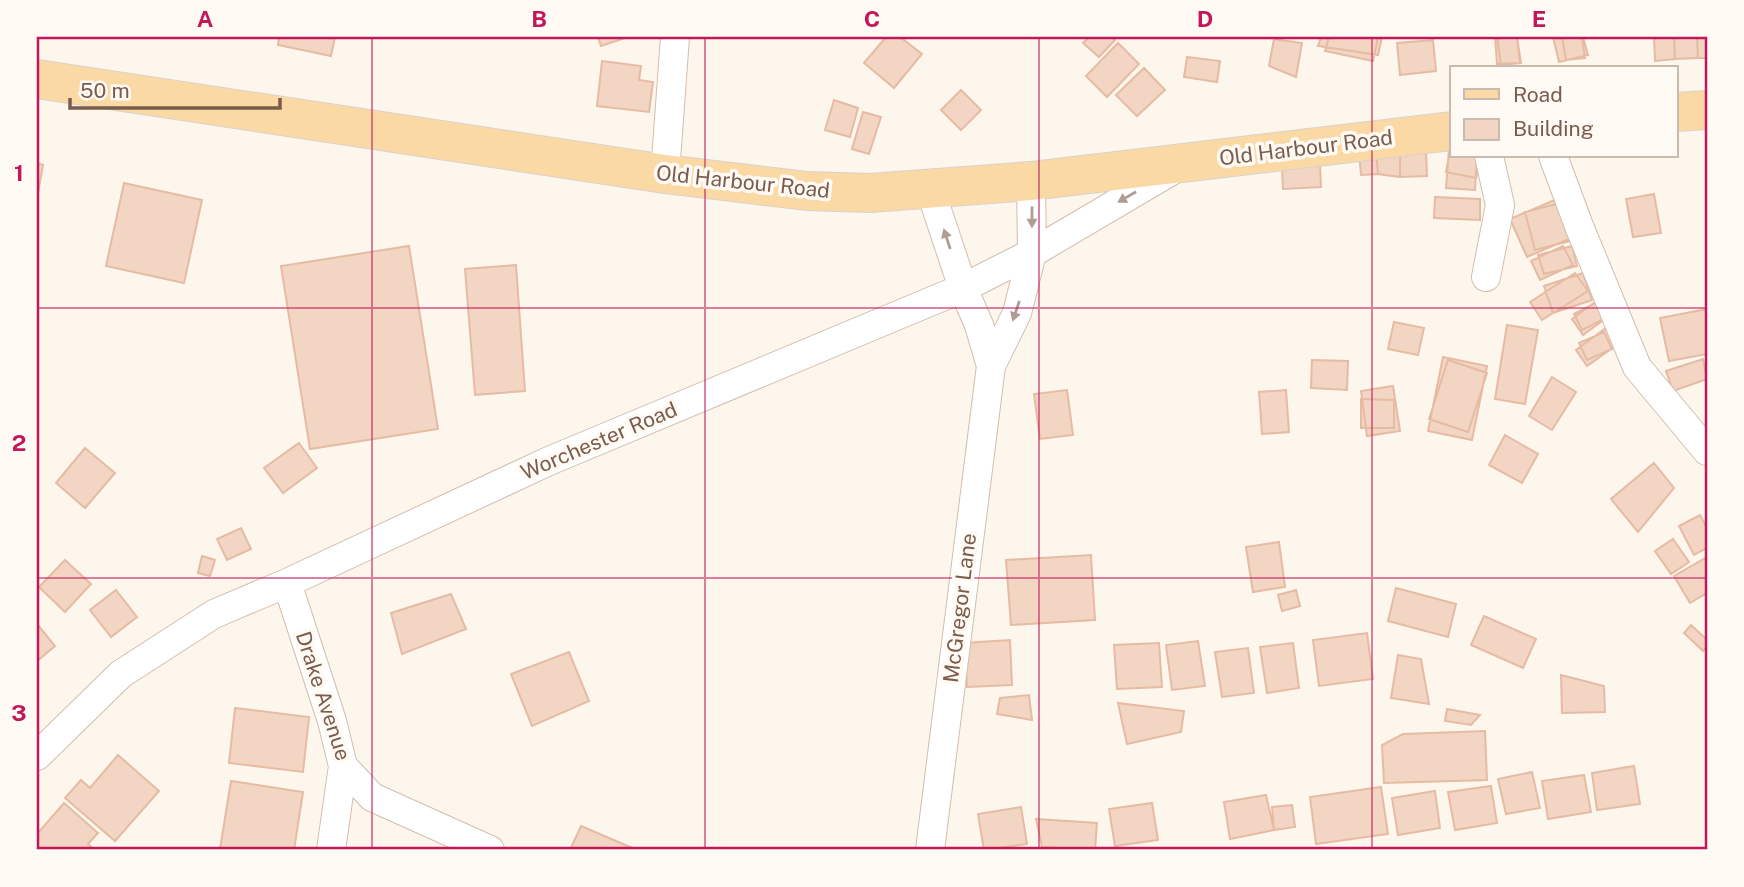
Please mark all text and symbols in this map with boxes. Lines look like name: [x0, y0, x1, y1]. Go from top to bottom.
text: A: [197, 5, 214, 32]
text: B: [531, 5, 547, 32]
text: C: [864, 5, 880, 32]
text: D: [1197, 5, 1213, 32]
text: E: [1532, 5, 1546, 32]
scale bar: [70, 66, 280, 110]
legend: [1450, 66, 1678, 158]
text: 50 m: [80, 78, 130, 103]
text: Road: [1513, 82, 1563, 107]
text: Building: [1513, 116, 1594, 141]
street label: Old Harbour Road: [1218, 124, 1394, 171]
text: 1: [14, 159, 24, 186]
street label: Old Harbour Road: [655, 160, 831, 203]
one-way arrow: [1118, 191, 1137, 203]
one-way arrow: [1026, 206, 1038, 228]
one-way arrow: [941, 228, 952, 249]
one-way arrow: [1010, 300, 1021, 321]
street label: Worchester Road: [517, 396, 681, 485]
text: 2: [12, 429, 26, 456]
street label: McGregor Lane: [938, 532, 981, 684]
street label: Drake Avenue: [291, 628, 356, 764]
text: 3: [11, 699, 27, 726]

